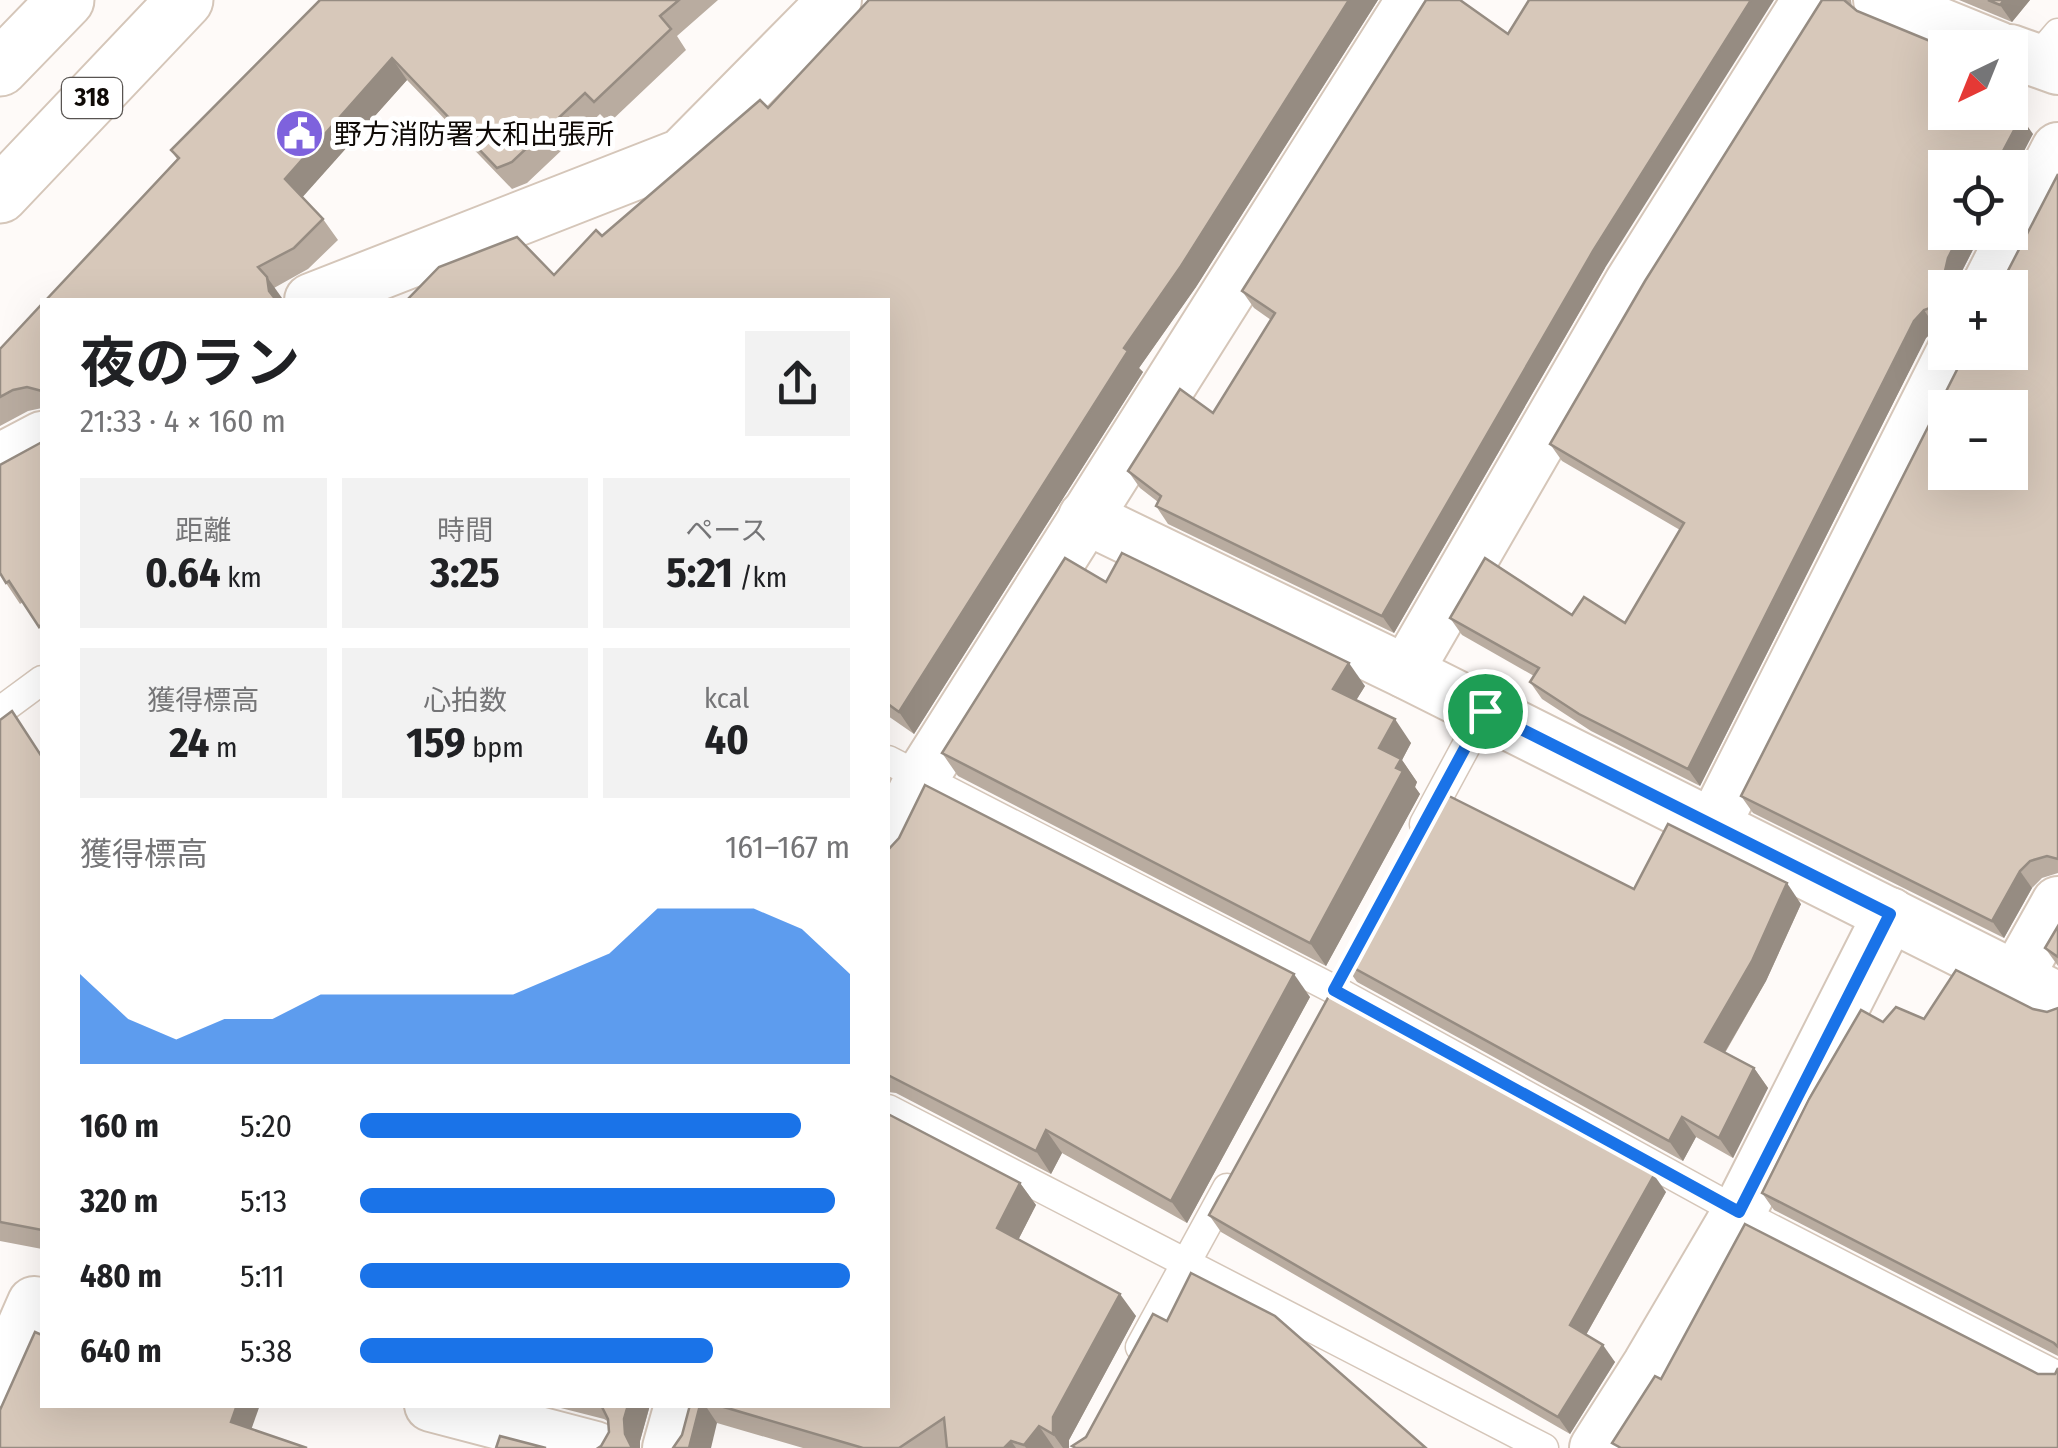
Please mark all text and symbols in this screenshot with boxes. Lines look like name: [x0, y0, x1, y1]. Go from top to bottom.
north arrow: [1928, 30, 2028, 130]
map controls: [1928, 30, 2028, 490]
road number: 318: [62, 78, 122, 118]
public building icon: 野方消防署大和出張所: [273, 108, 325, 160]
place label: 野方消防署大和出張所: [334, 118, 614, 151]
button: locate: [1928, 150, 2028, 250]
button: +: [1928, 270, 2028, 370]
text: 夜のラン: [80, 331, 300, 397]
button: share: [745, 331, 850, 436]
button: −: [1928, 390, 2028, 490]
text: 21:33 · 4 × 160 m: [80, 402, 286, 440]
text: 距離: [175, 514, 231, 547]
text: 時間: [437, 514, 493, 547]
text: ペース: [685, 514, 768, 547]
text: 0.64: [145, 548, 221, 598]
text: 3:25: [430, 548, 500, 598]
text: 5:21: [666, 548, 733, 598]
text: km: [221, 561, 262, 594]
text: /km: [733, 561, 787, 594]
pin: [1443, 669, 1528, 754]
text: kcal: [704, 682, 749, 715]
text: 獲得標高: [147, 684, 259, 717]
text: 心拍数: [423, 684, 507, 717]
icon: arrive: [1458, 684, 1513, 739]
text: 40: [704, 715, 749, 765]
text: 24: [169, 718, 209, 768]
text: 159: [406, 718, 466, 768]
text: m: [209, 731, 237, 764]
text: bpm: [466, 731, 524, 764]
text: 161–167 m: [725, 828, 850, 866]
text: 獲得標高: [80, 835, 208, 873]
text: 160 m: [80, 1107, 159, 1145]
text: 5:20: [240, 1107, 292, 1145]
text: 320 m: [80, 1182, 158, 1220]
text: 5:13: [240, 1182, 287, 1220]
text: 480 m: [80, 1257, 162, 1295]
text: 5:11: [240, 1257, 285, 1295]
text: 640 m: [80, 1332, 162, 1370]
text: 5:38: [240, 1332, 292, 1370]

